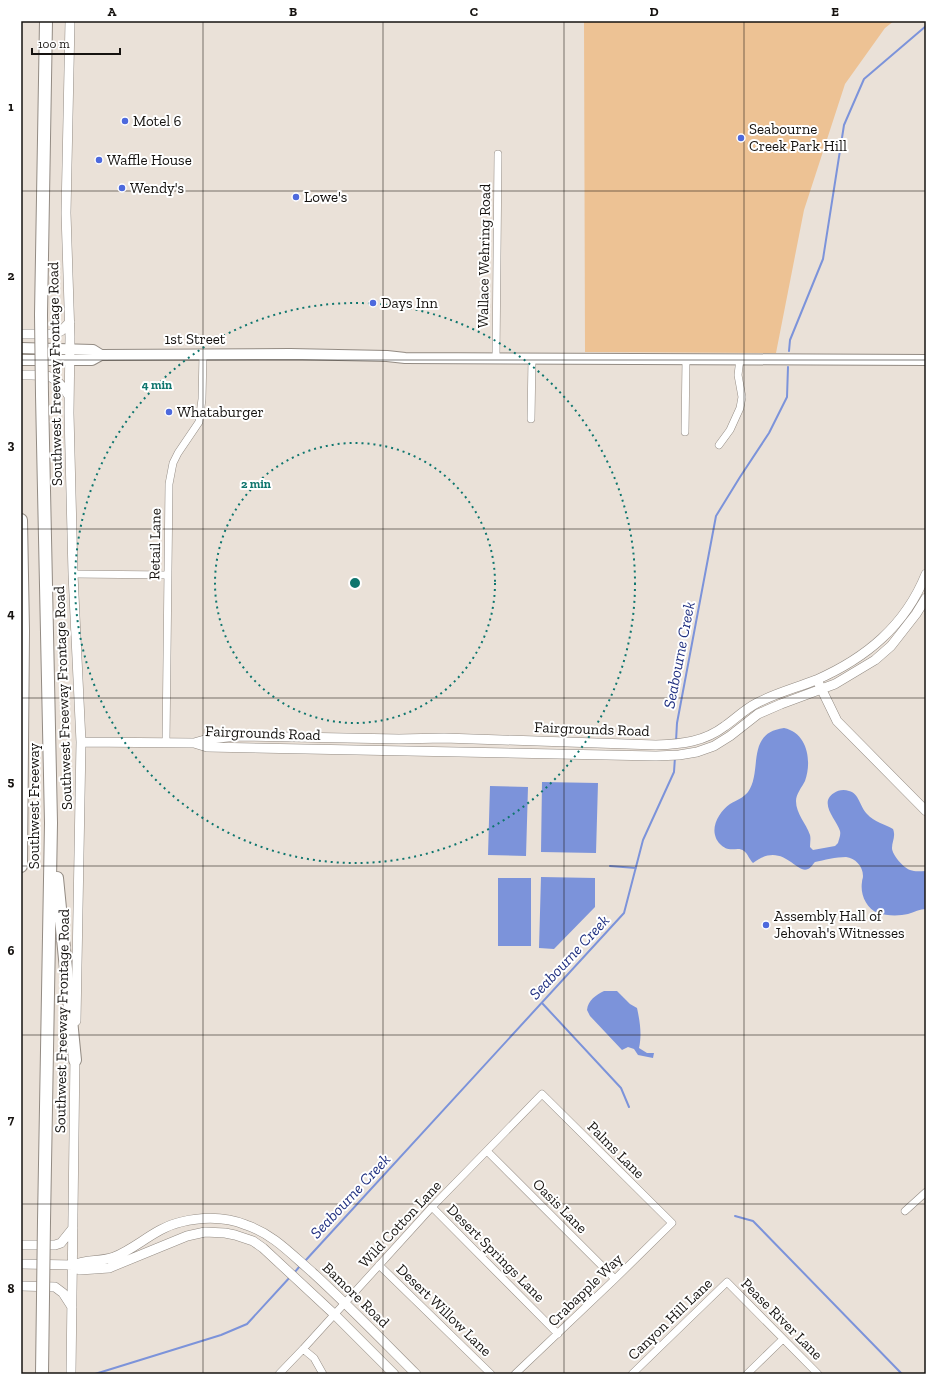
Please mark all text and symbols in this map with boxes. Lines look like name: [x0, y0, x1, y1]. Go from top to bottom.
text: A: [108, 4, 117, 19]
text: B: [289, 4, 297, 19]
text: C: [470, 4, 478, 19]
text: D: [649, 4, 659, 19]
text: E: [831, 4, 839, 19]
scale bar: [32, 30, 120, 56]
text: 100 m: [38, 37, 70, 51]
text: 1: [8, 99, 14, 114]
place label: Motel 6: [133, 112, 182, 130]
marker: Motel 6: [120, 116, 130, 126]
place label: Seabourne Creek Park Hill: [749, 120, 847, 155]
marker: Seabourne Creek Park Hill: [736, 133, 746, 143]
place label: Waffle House: [107, 151, 192, 169]
marker: Waffle House: [94, 155, 104, 165]
place label: Wendy's: [130, 179, 184, 197]
marker: Wendy's: [117, 183, 127, 193]
street label: Wallace Wehring Road: [474, 183, 494, 328]
place label: Lowe's: [304, 188, 347, 206]
marker: Lowe's: [291, 192, 301, 202]
street label: Southwest Freeway Frontage Road: [44, 261, 66, 486]
text: 2: [8, 268, 15, 283]
place label: Days Inn: [381, 294, 438, 312]
marker: Days Inn: [368, 298, 378, 308]
street label: 1st Street: [165, 330, 226, 348]
text: 4 min: [142, 378, 172, 392]
place label: Whataburger: [177, 403, 264, 421]
marker: Whataburger: [164, 407, 174, 417]
text: 3: [8, 437, 15, 452]
text: 2 min: [241, 477, 271, 491]
street label: Retail Lane: [145, 508, 165, 580]
centre of rings: [348, 576, 362, 590]
street label: Southwest Freeway Frontage Road: [50, 585, 76, 810]
water label: Seabourne Creek: [659, 600, 699, 710]
text: 4: [7, 606, 15, 621]
street label: Fairgrounds Road: [534, 718, 651, 740]
street label: Fairgrounds Road: [205, 722, 322, 744]
street label: Southwest Freeway: [25, 742, 43, 869]
text: 5: [8, 774, 15, 789]
place label: Assembly Hall of Jehovah's Witnesses: [774, 907, 905, 942]
street label: Southwest Freeway Frontage Road: [51, 908, 73, 1133]
water label: Seabourne Creek: [525, 911, 613, 1003]
marker: Assembly Hall of Jehovah's Witnesses: [761, 920, 771, 930]
text: 6: [8, 943, 15, 958]
text: 7: [8, 1112, 15, 1127]
street label: Palms Lane: [584, 1118, 648, 1182]
water label: Seabourne Creek: [306, 1150, 394, 1242]
street label: Oasis Lane: [529, 1175, 591, 1237]
street label: Wild Cotton Lane: [355, 1177, 445, 1271]
street label: Desert Springs Lane: [443, 1200, 549, 1306]
street label: Crabapple Way: [544, 1250, 626, 1330]
street label: Bamore Road: [319, 1259, 394, 1332]
street label: Desert Willow Lane: [393, 1260, 495, 1360]
street label: Canyon Hill Lane: [624, 1274, 716, 1364]
street label: Pease River Lane: [738, 1275, 826, 1363]
text: 8: [7, 1281, 15, 1296]

